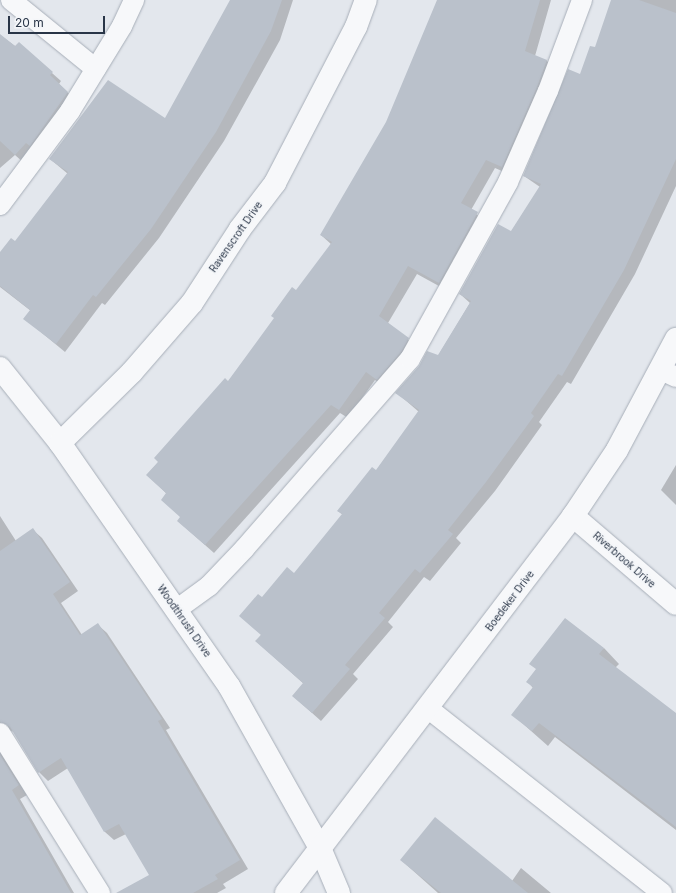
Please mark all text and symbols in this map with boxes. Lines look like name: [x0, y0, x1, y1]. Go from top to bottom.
scale bar: [10, 8, 107, 34]
text: 20 m: [15, 15, 44, 30]
street label: Ravenscroft Drive: [207, 199, 265, 275]
street label: Riverbrook Drive: [590, 530, 658, 590]
street label: Boedeker Drive: [483, 568, 537, 634]
street label: Woodthrush Drive: [155, 583, 213, 659]

